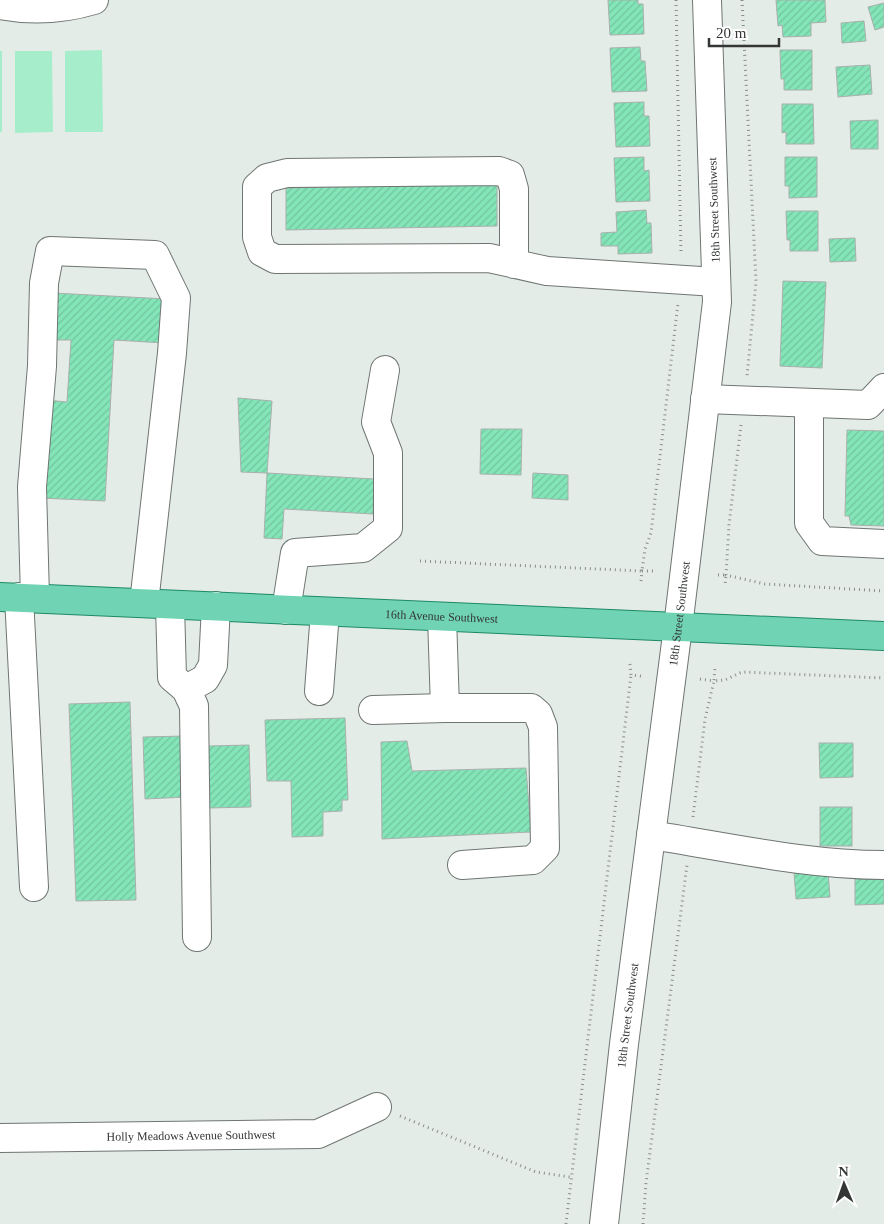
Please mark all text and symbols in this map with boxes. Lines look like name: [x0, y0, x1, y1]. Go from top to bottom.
scale bar: [709, 15, 779, 47]
text: 20 m: [716, 25, 747, 41]
street label: 18th Street Southwest: [705, 156, 723, 263]
street label: 18th Street Southwest: [666, 560, 693, 667]
street label: 16th Avenue Southwest: [385, 607, 499, 626]
street label: 18th Street Southwest: [614, 962, 642, 1068]
street label: Holly Meadows Avenue Southwest: [106, 1128, 276, 1144]
north arrow: [819, 1159, 869, 1209]
text: N: [838, 1164, 849, 1179]

